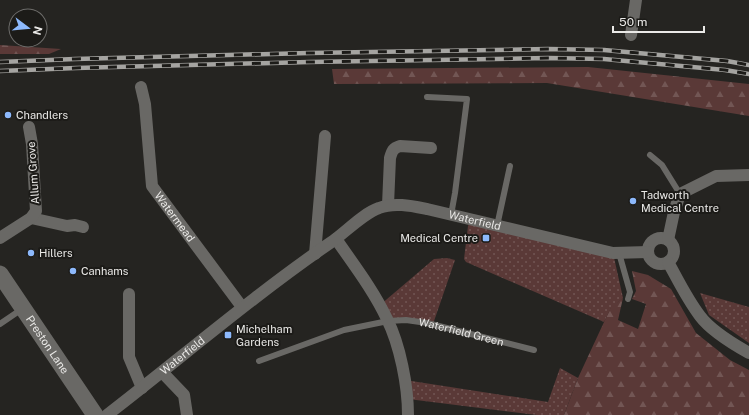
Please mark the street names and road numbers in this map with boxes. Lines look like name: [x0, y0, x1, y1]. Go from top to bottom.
street label: Allum Grove: [25, 141, 41, 205]
street label: Watermead: [152, 189, 197, 244]
street label: Waterfield: [448, 208, 502, 232]
street label: Preston Lane: [24, 313, 71, 376]
street label: Waterfield Green: [418, 316, 505, 348]
street label: Waterfield: [158, 334, 207, 377]

